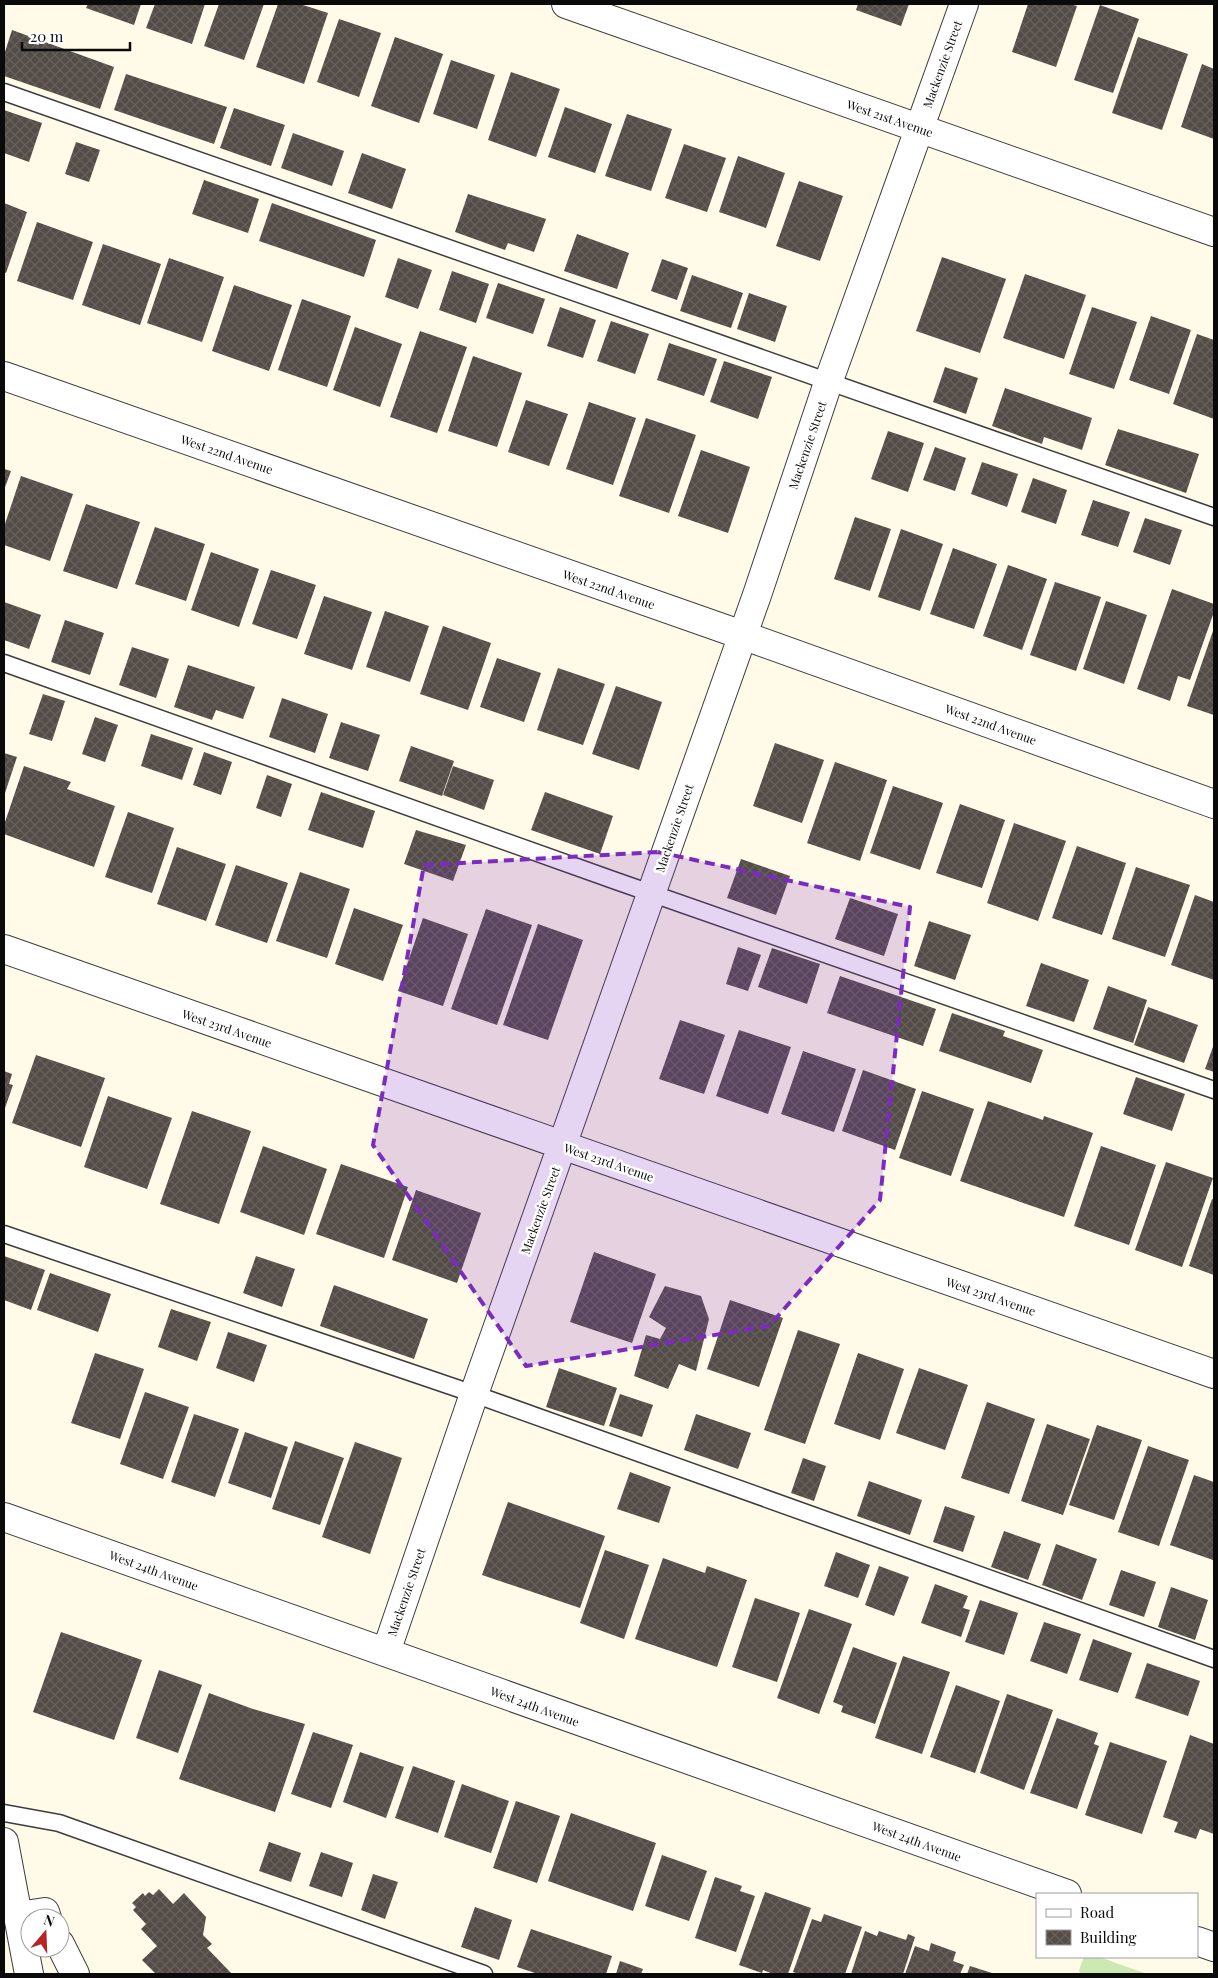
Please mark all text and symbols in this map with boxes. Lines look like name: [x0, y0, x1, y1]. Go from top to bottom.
street label: Mackenzie Street: [919, 17, 966, 110]
scale bar: [22, 20, 130, 52]
text: 20 m: [30, 26, 64, 46]
street label: West 21st Avenue: [844, 95, 935, 140]
street label: Mackenzie Street: [784, 398, 830, 491]
street label: West 22nd Avenue: [178, 430, 275, 477]
street label: West 22nd Avenue: [560, 565, 657, 612]
street label: West 22nd Avenue: [942, 700, 1039, 748]
street label: Mackenzie Street: [651, 781, 697, 874]
street label: West 23rd Avenue: [179, 1005, 274, 1051]
street label: West 23rd Avenue: [561, 1139, 656, 1185]
street label: Mackenzie Street: [517, 1163, 564, 1256]
street label: West 23rd Avenue: [943, 1273, 1038, 1319]
street label: Mackenzie Street: [383, 1545, 429, 1638]
street label: West 24th Avenue: [106, 1546, 201, 1594]
street label: West 24th Avenue: [487, 1682, 582, 1730]
street label: West 24th Avenue: [869, 1817, 964, 1865]
legend: [1036, 1893, 1198, 1958]
text: Road: [1080, 1902, 1114, 1922]
north arrow: [20, 1908, 70, 1958]
text: N: [42, 1910, 57, 1931]
text: Building: [1080, 1927, 1137, 1947]

